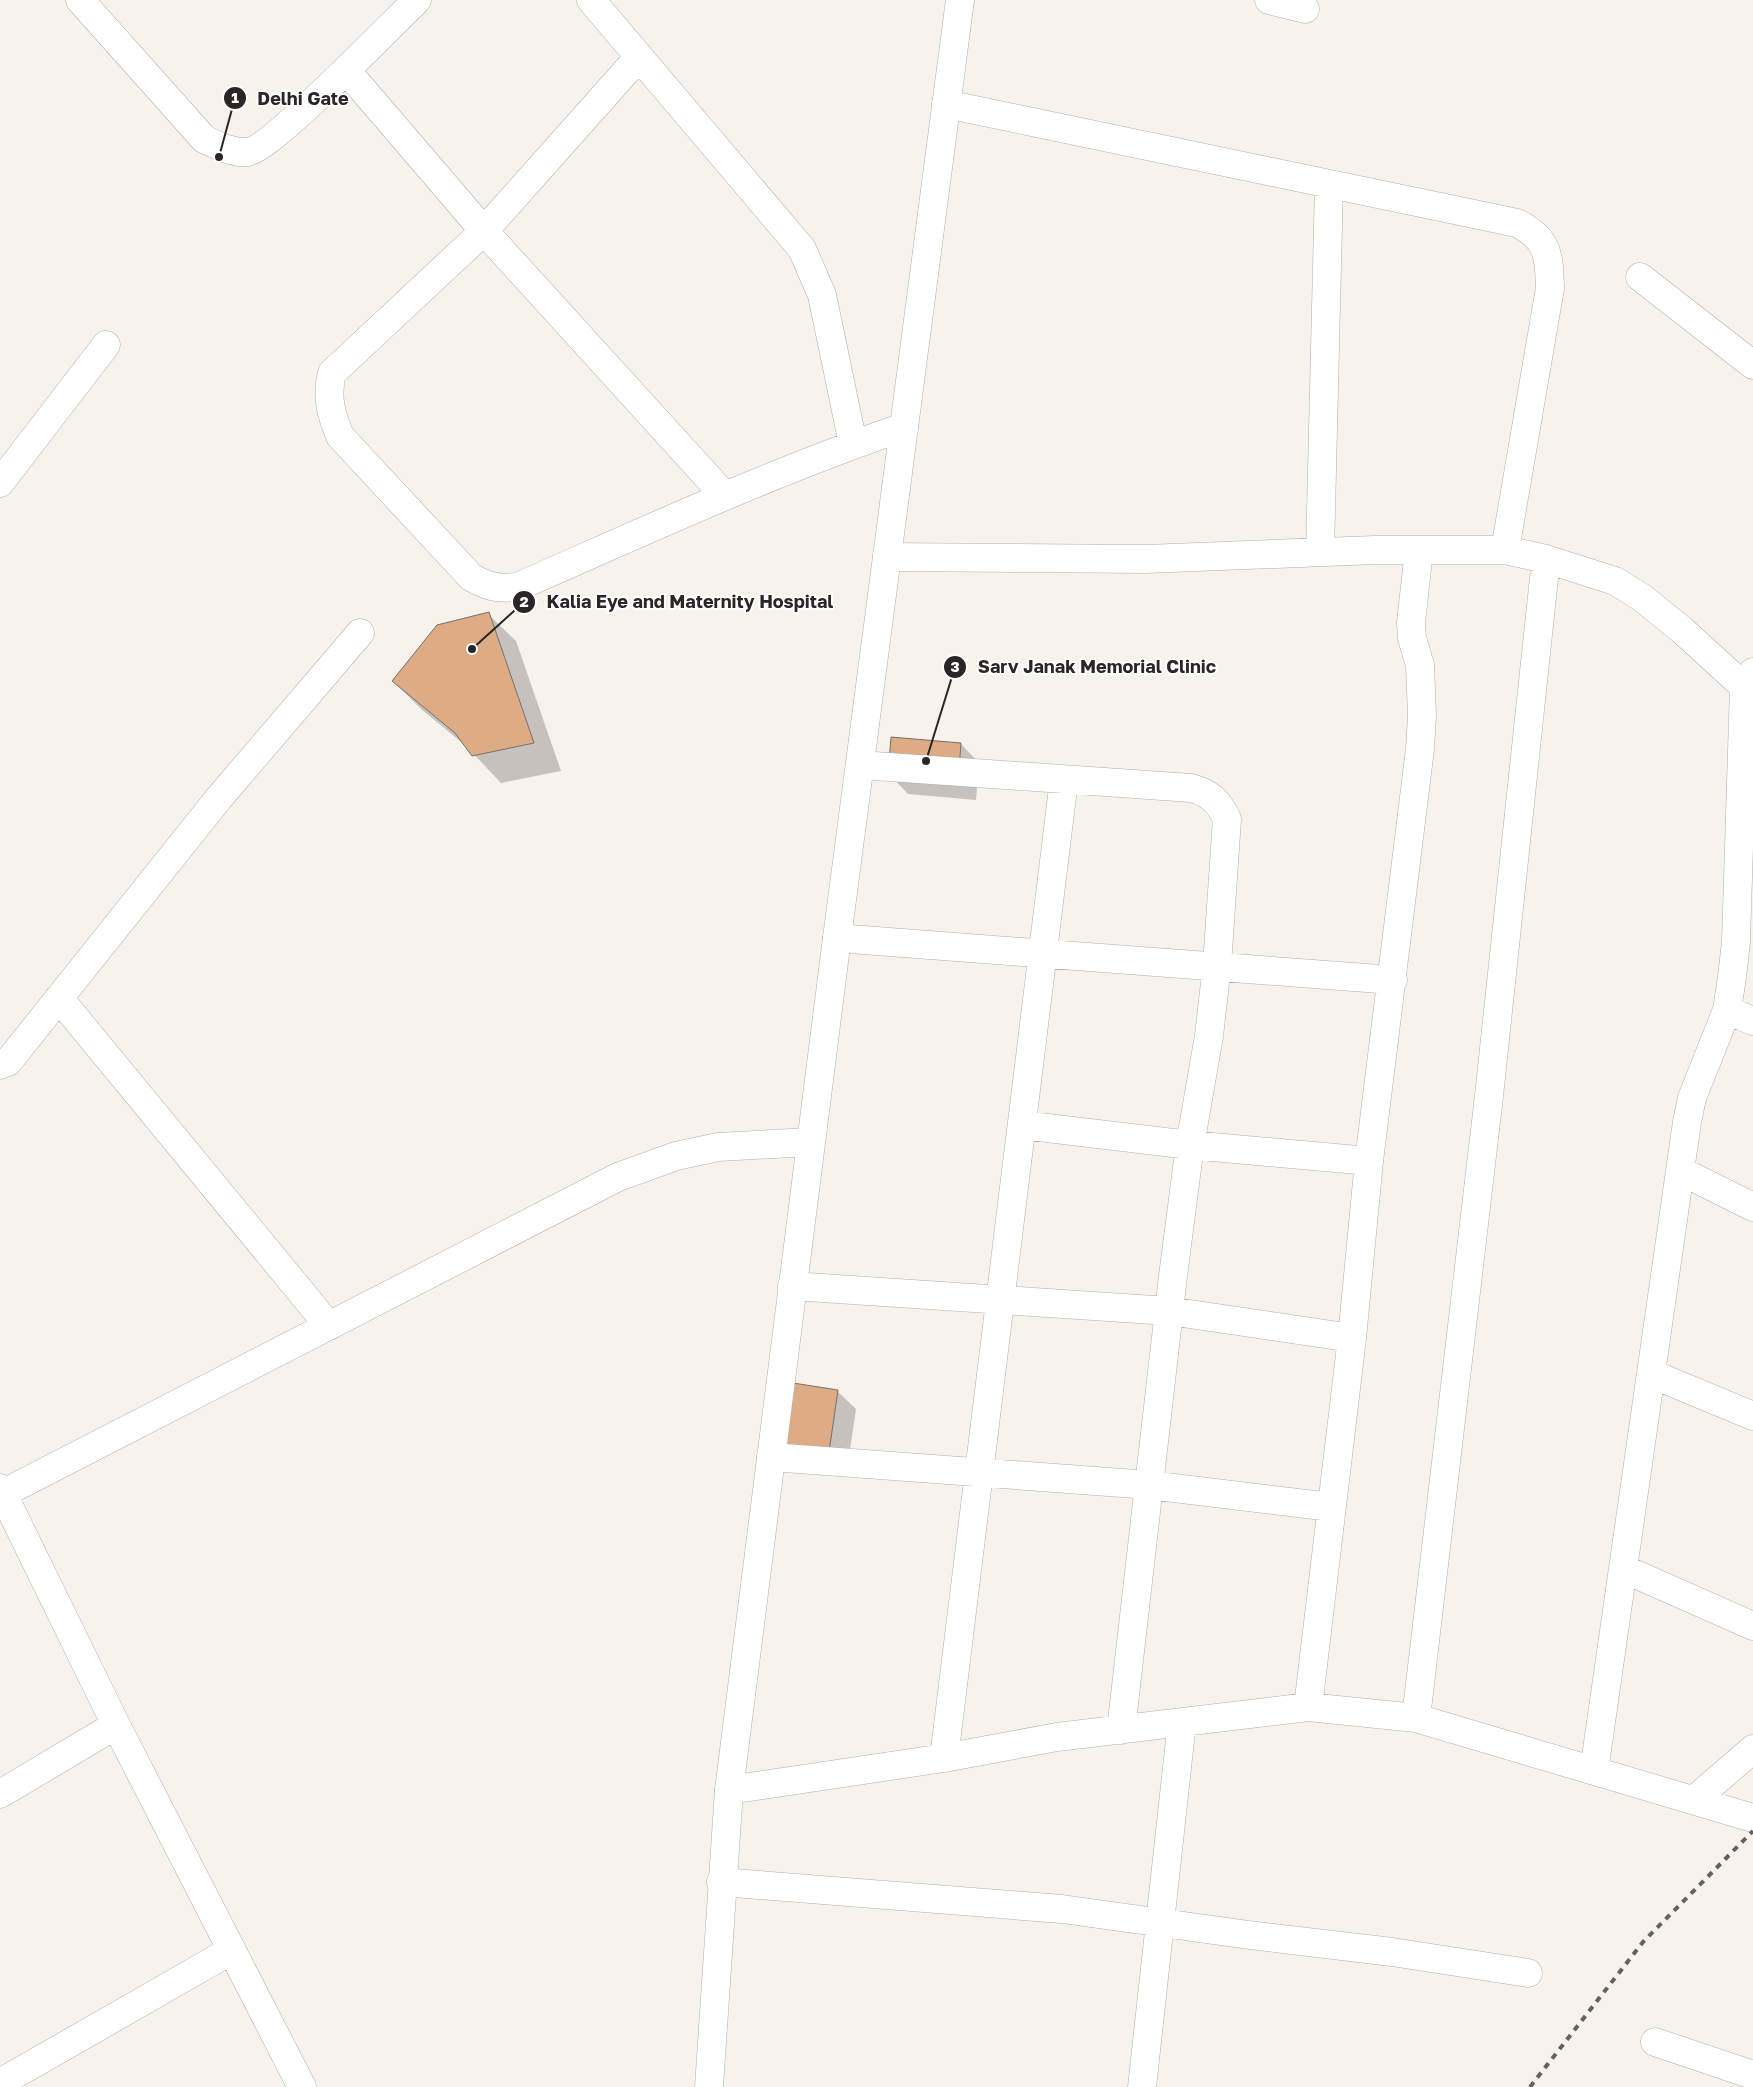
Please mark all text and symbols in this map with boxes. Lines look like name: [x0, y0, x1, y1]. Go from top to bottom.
callout: Delhi Gate: [223, 82, 359, 115]
text: Delhi Gate: [257, 87, 349, 109]
text: 1: [231, 88, 239, 106]
callout: Kalia Eye and Maternity Hospital: [512, 586, 843, 619]
text: Kalia Eye and Maternity Hospital: [547, 590, 833, 612]
text: 2: [519, 592, 529, 610]
callout: Sarv Janak Memorial Clinic: [942, 651, 1226, 684]
text: Sarv Janak Memorial Clinic: [978, 655, 1216, 677]
text: 3: [950, 657, 960, 675]

